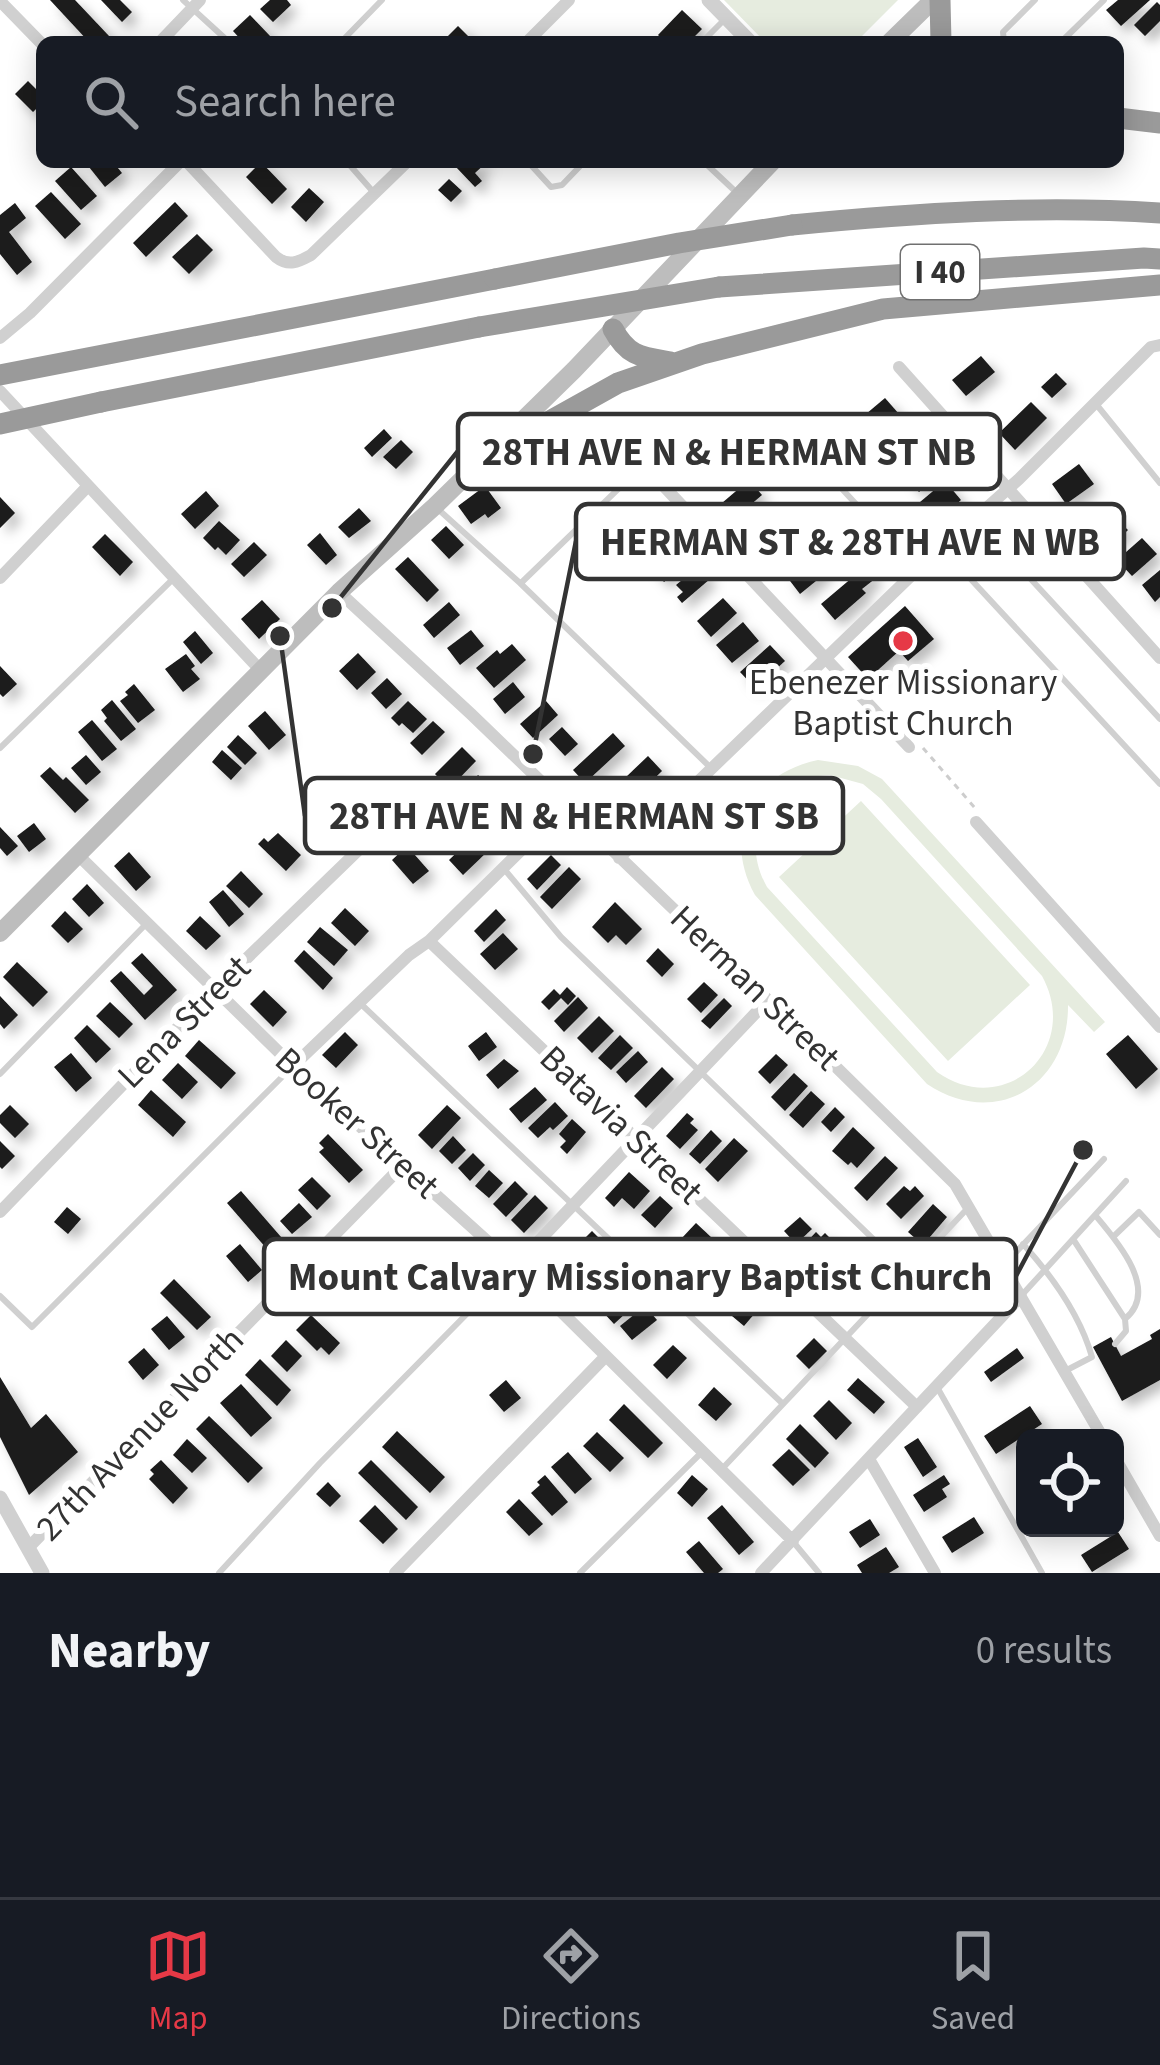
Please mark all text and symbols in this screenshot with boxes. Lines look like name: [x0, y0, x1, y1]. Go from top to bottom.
search box: [36, 36, 1124, 168]
icon: search: [78, 69, 144, 135]
text: Search here: [174, 70, 396, 134]
road number: I 40: [901, 245, 979, 299]
callout: 28TH AVE N & HERMAN ST NB: [458, 414, 1000, 489]
text: 28TH AVE N & HERMAN ST NB: [482, 425, 976, 481]
callout: HERMAN ST & 28TH AVE N WB: [576, 504, 1124, 579]
text: HERMAN ST & 28TH AVE N WB: [600, 515, 1100, 571]
marker: Ebenezer Missionary Baptist Church: [890, 628, 916, 654]
place label: Ebenezer Missionary Baptist Church: [749, 657, 1057, 749]
callout: 28TH AVE N & HERMAN ST SB: [305, 778, 843, 853]
text: 28TH AVE N & HERMAN ST SB: [329, 789, 819, 845]
street label: Herman Street: [659, 894, 851, 1082]
street label: Lena Street: [106, 944, 262, 1100]
street label: Batavia Street: [528, 1034, 714, 1216]
street label: Booker Street: [264, 1035, 450, 1211]
callout: Mount Calvary Missionary Baptist Church: [264, 1239, 1016, 1314]
text: Mount Calvary Missionary Baptist Church: [288, 1250, 992, 1306]
street label: 27th Avenue North: [24, 1316, 256, 1552]
map controls: [1016, 1429, 1124, 1537]
button: locate: [1016, 1429, 1124, 1537]
text: Nearby: [48, 1615, 210, 1687]
text: 0 results: [976, 1623, 1112, 1679]
tab: Map: [145, 1923, 211, 2042]
tab: Directions: [501, 1923, 641, 2042]
tab: Saved: [931, 1923, 1015, 2042]

